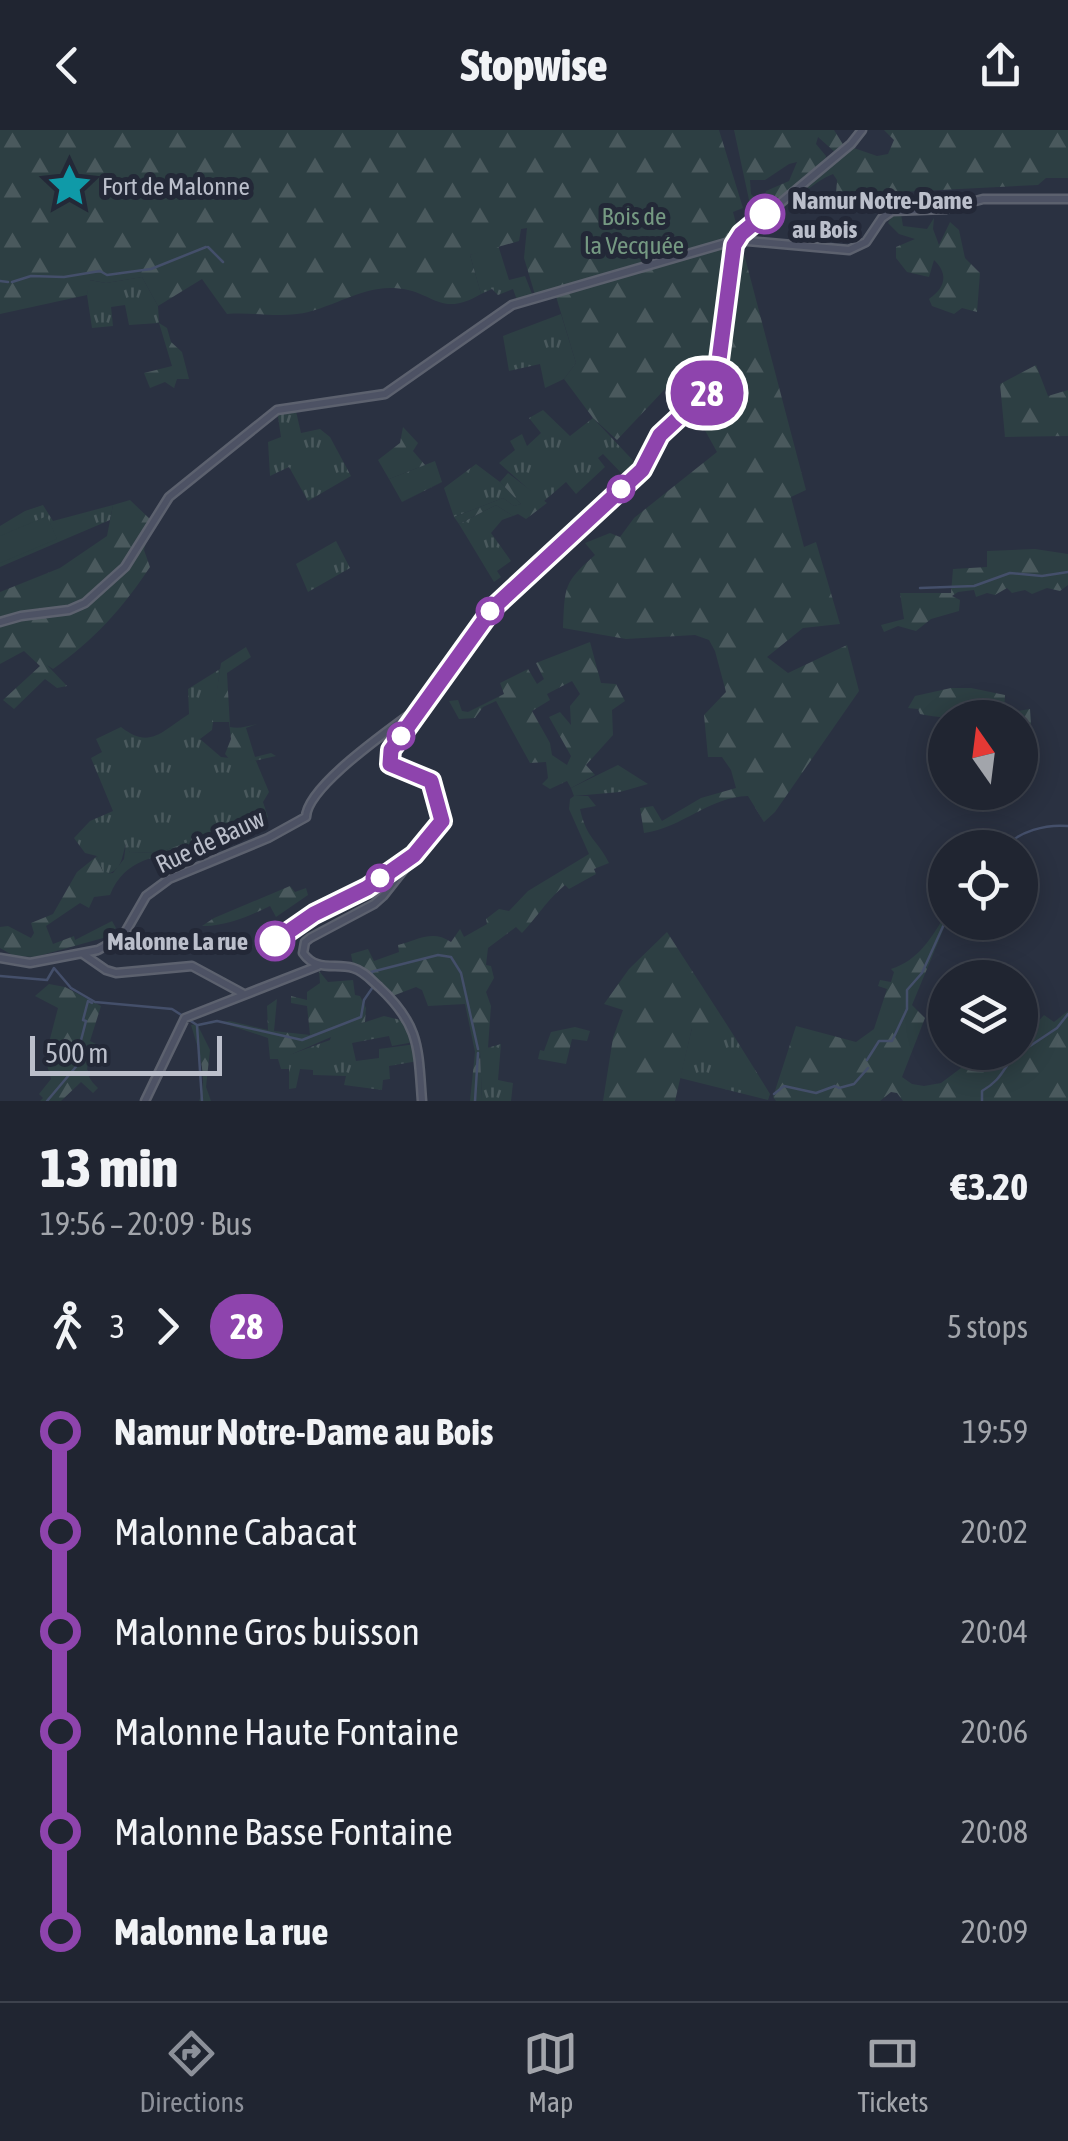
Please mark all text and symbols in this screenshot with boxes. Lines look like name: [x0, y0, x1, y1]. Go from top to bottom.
icon: back: [40, 38, 95, 93]
icon: share: [973, 38, 1028, 93]
text: Stopwise: [461, 39, 607, 91]
place icon: Fort de Malonne: [45, 162, 93, 210]
place label: Fort de Malonne: [102, 172, 250, 200]
place label: Namur Notre-Dame au Bois: [792, 186, 973, 243]
marker: Namur Notre-Dame au Bois: [746, 195, 784, 233]
park label: Bois de la Vecquée: [584, 202, 684, 259]
line badge: 28: [662, 360, 752, 426]
text: 28: [691, 373, 723, 413]
unlabelled marker: [608, 476, 634, 502]
unlabelled marker: [477, 598, 503, 624]
north arrow: [928, 700, 1038, 810]
map controls: [928, 700, 1038, 1070]
unlabelled marker: [388, 723, 414, 749]
street label: Rue de Bauw: [151, 804, 269, 878]
button: locate: [928, 830, 1038, 940]
unlabelled marker: [367, 865, 393, 891]
marker: Malonne La rue: [256, 922, 294, 960]
place label: Malonne La rue: [107, 927, 248, 955]
button: layers: [928, 960, 1038, 1070]
scale bar: [30, 1031, 222, 1076]
text: 500 m: [45, 1037, 108, 1069]
text: 13 min: [40, 1136, 178, 1199]
text: €3.20: [951, 1165, 1028, 1208]
text: 19:56 – 20:09 · Bus: [40, 1205, 252, 1242]
icon: walk: [40, 1299, 95, 1354]
icon: forward: [140, 1299, 195, 1354]
text: 28: [230, 1306, 263, 1346]
text: 3: [110, 1308, 125, 1345]
text: 5 stops: [947, 1308, 1028, 1345]
text: Namur Notre-Dame au Bois: [114, 1410, 493, 1453]
text: 19:59: [962, 1413, 1028, 1450]
text: Malonne Cabacat: [114, 1510, 357, 1553]
text: 20:02: [961, 1513, 1028, 1550]
text: Malonne Gros buisson: [114, 1610, 420, 1653]
text: 20:04: [961, 1613, 1028, 1650]
text: Malonne Haute Fontaine: [114, 1710, 459, 1753]
text: 20:06: [961, 1713, 1028, 1750]
text: Malonne Basse Fontaine: [114, 1810, 453, 1853]
text: 20:08: [961, 1813, 1028, 1850]
text: Malonne La rue: [114, 1910, 328, 1953]
text: 20:09: [961, 1913, 1028, 1950]
tab: Directions: [140, 2026, 244, 2118]
tab: Map: [523, 2026, 578, 2118]
tab: Tickets: [857, 2026, 928, 2118]

